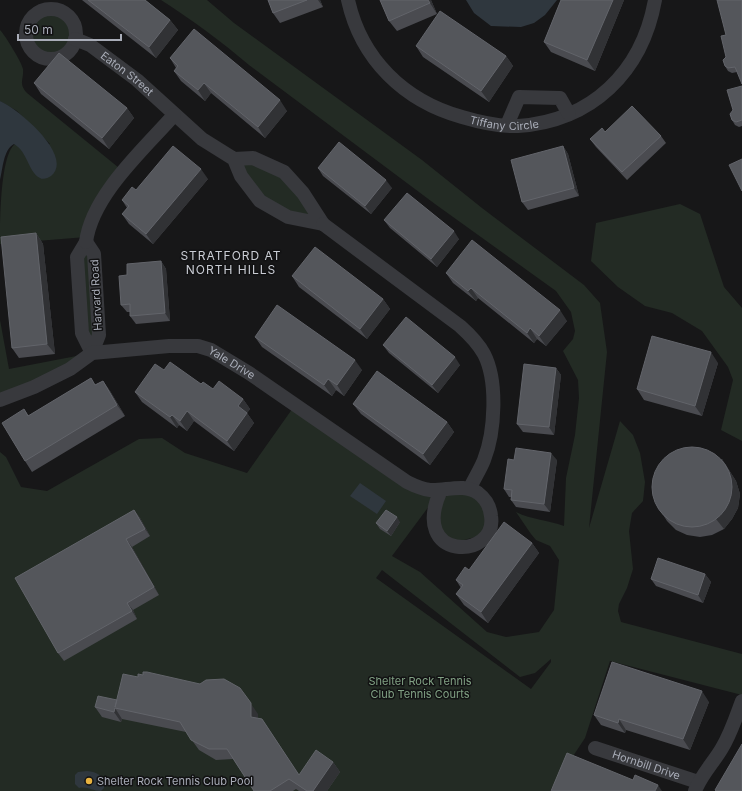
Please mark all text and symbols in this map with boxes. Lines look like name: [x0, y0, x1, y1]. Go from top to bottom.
scale bar: [18, 16, 121, 42]
text: 50 m: [24, 22, 53, 37]
street label: Eaton Street: [98, 48, 157, 99]
street label: Tiffany Circle: [468, 113, 540, 133]
district label: STRATFORD AT NORTH HILLS: [180, 248, 282, 277]
street label: Harvard Road: [87, 259, 105, 331]
street label: Yale Drive: [206, 343, 258, 382]
park label: Shelter Rock Tennis Club Tennis Courts: [369, 674, 472, 701]
street label: Hornbill Drive: [610, 747, 682, 783]
place label: Shelter Rock Tennis Club Pool: [97, 774, 253, 788]
marker: Shelter Rock Tennis Club Pool: [84, 776, 94, 786]

